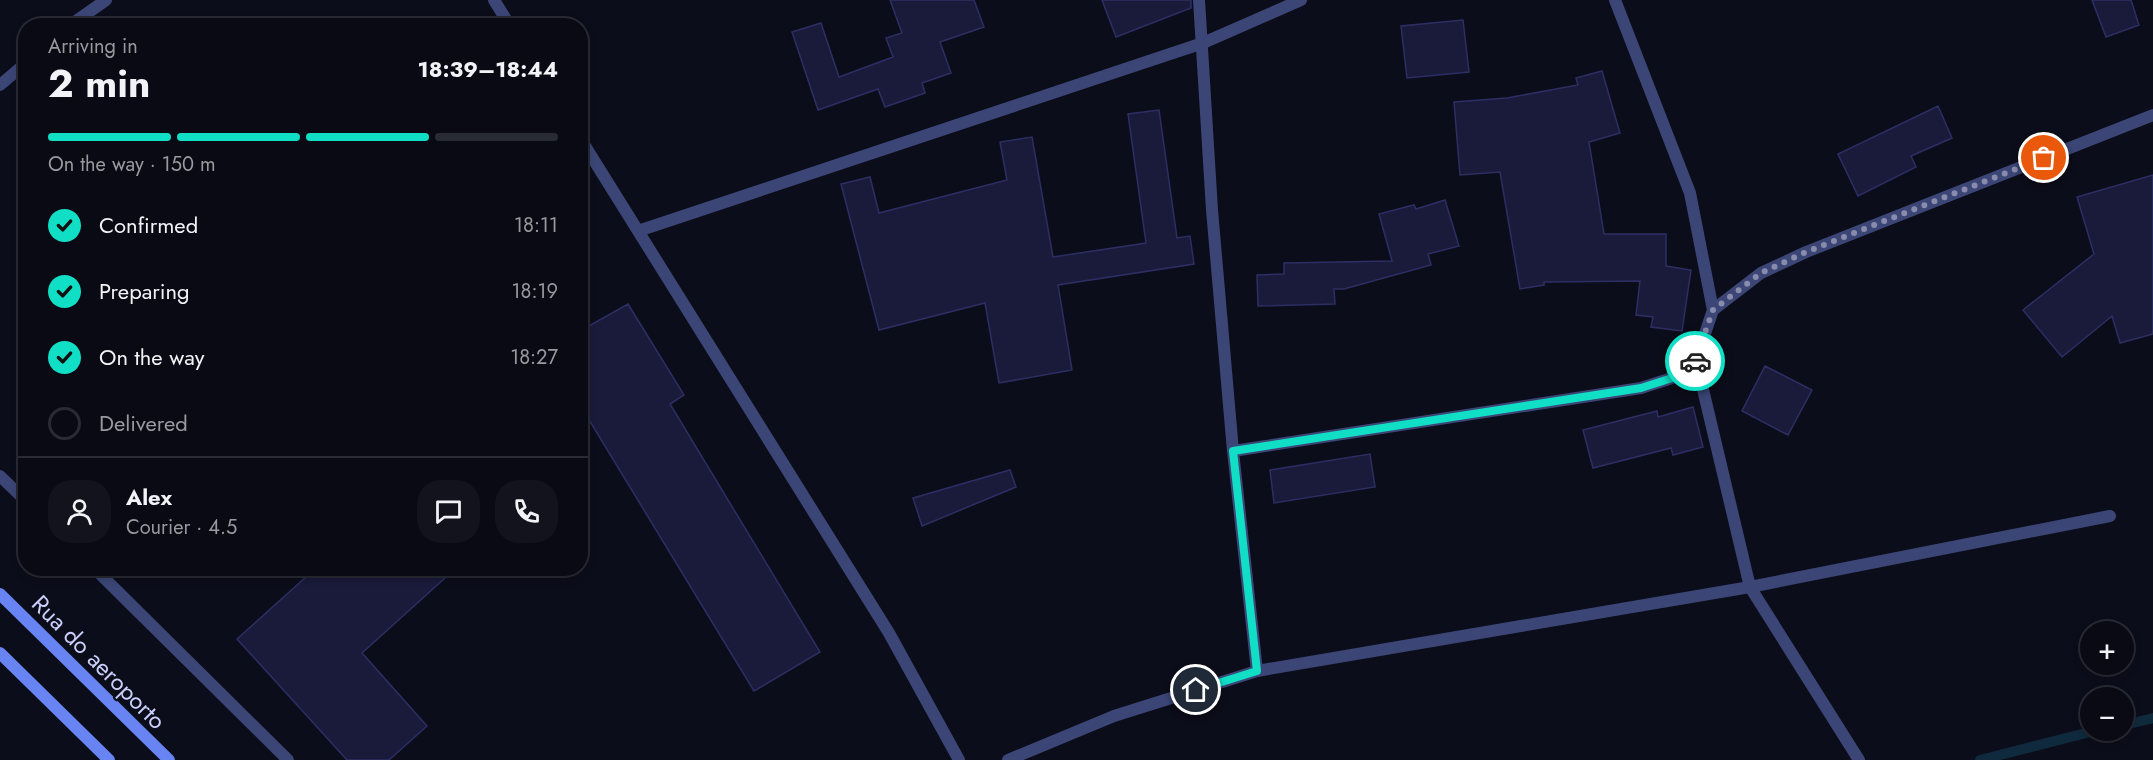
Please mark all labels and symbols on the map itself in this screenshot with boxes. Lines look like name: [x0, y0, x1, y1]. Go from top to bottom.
pin: [2018, 132, 2069, 183]
courier: [1665, 331, 1725, 391]
street label: Rua do aeroporto: [24, 587, 174, 737]
pin: [1170, 664, 1221, 715]

